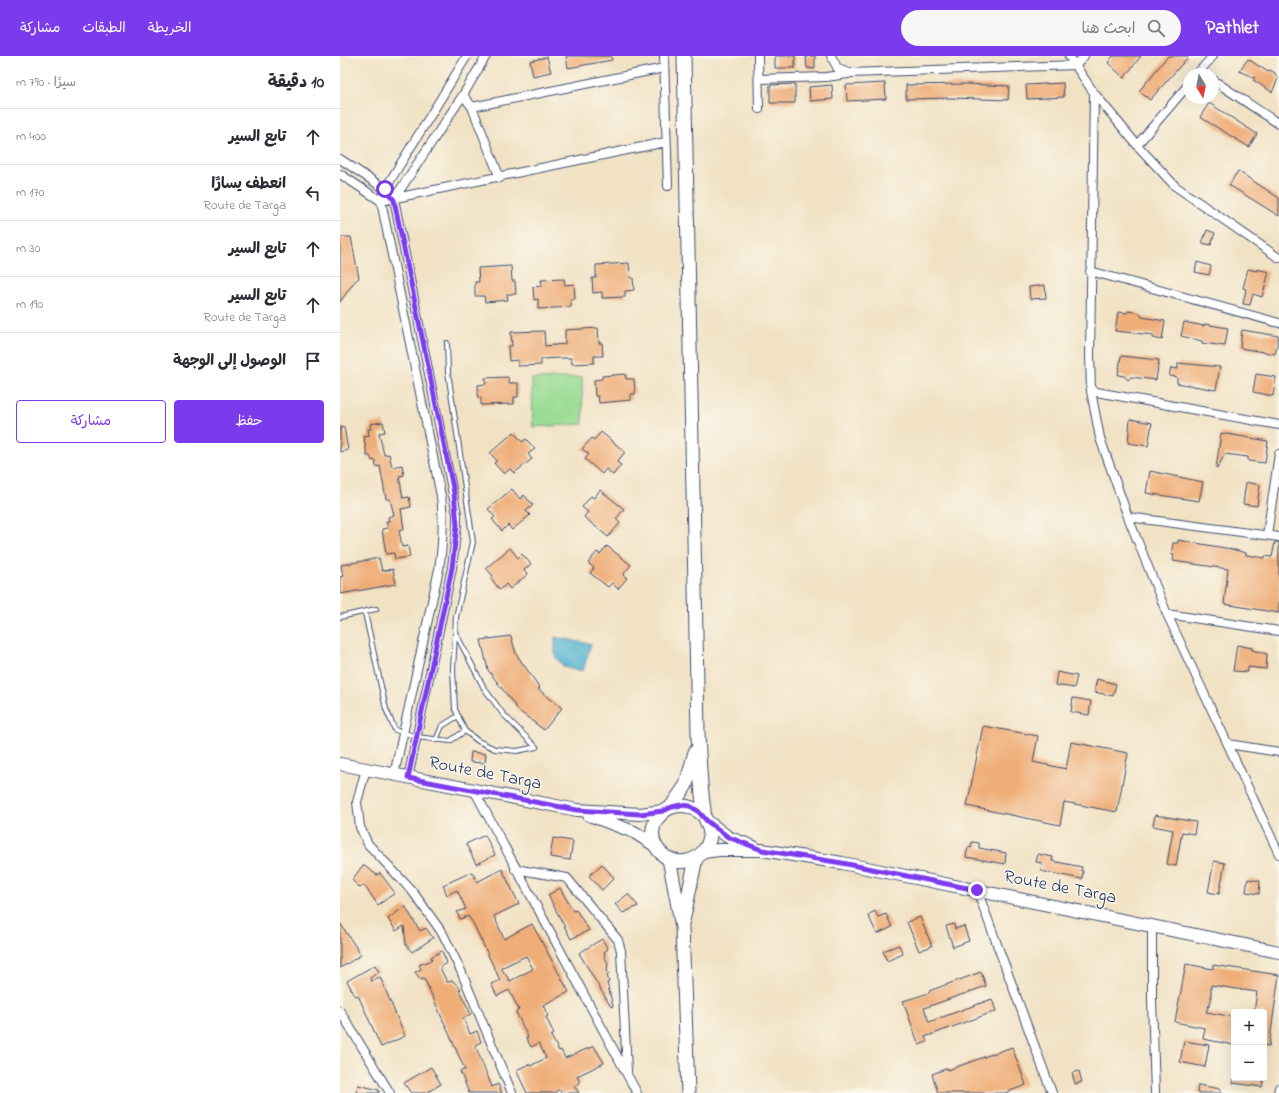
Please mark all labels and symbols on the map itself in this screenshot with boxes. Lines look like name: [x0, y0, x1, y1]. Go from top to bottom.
north arrow: [1183, 68, 1219, 104]
route start: [376, 180, 394, 198]
street label: Route de Targa: [426, 750, 544, 799]
street label: Route de Targa: [1001, 864, 1119, 913]
route end: [968, 881, 986, 899]

